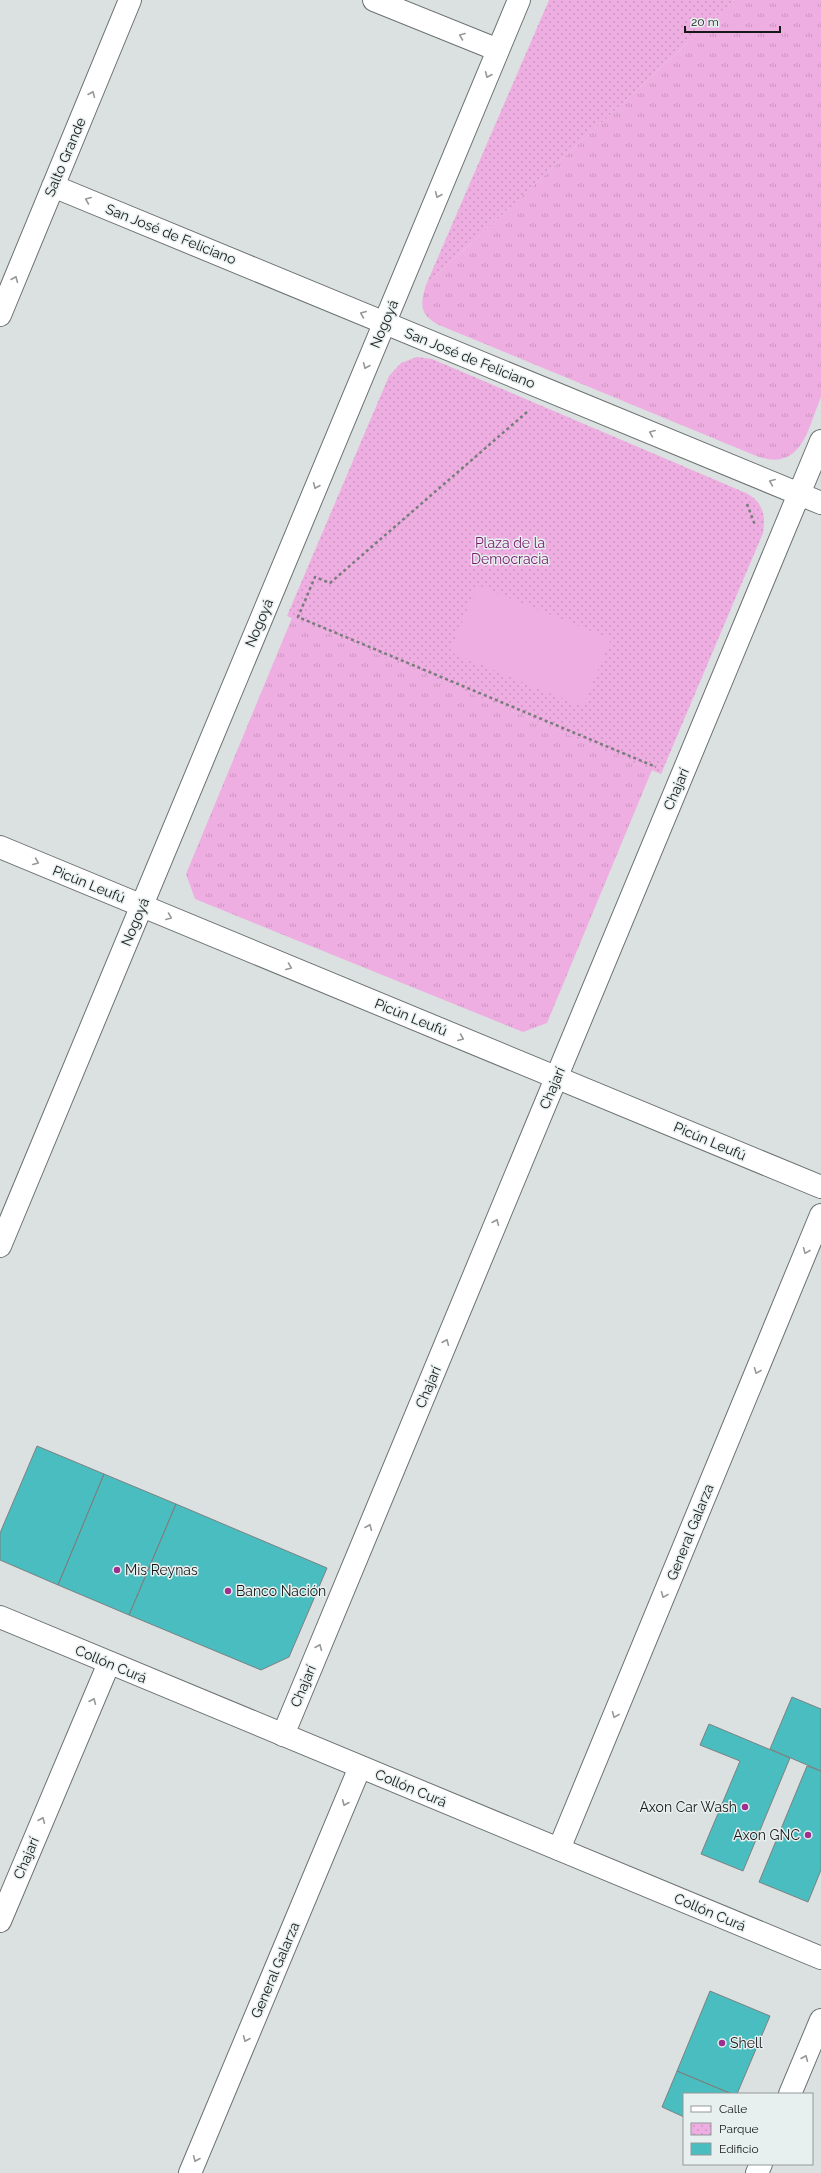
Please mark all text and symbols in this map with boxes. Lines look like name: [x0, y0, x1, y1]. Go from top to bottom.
scale bar: [685, 8, 780, 34]
text: 20 m: [691, 15, 719, 29]
one-way arrow: [458, 32, 465, 40]
one-way arrow: [485, 70, 493, 78]
one-way arrow: [87, 90, 95, 97]
street label: Salto Grande: [41, 115, 89, 199]
one-way arrow: [435, 190, 443, 198]
one-way arrow: [84, 197, 91, 205]
street label: San José de Feliciano: [103, 201, 239, 267]
one-way arrow: [10, 275, 18, 283]
street label: Nogoyá: [367, 298, 401, 350]
one-way arrow: [360, 310, 367, 318]
street label: San José de Feliciano: [402, 325, 538, 391]
one-way arrow: [363, 363, 371, 370]
one-way arrow: [648, 429, 655, 437]
one-way arrow: [769, 479, 776, 487]
one-way arrow: [313, 483, 321, 490]
park label: Plaza de la Democracia: [471, 535, 549, 567]
street label: Nogoyá: [242, 597, 276, 649]
street label: Chajarí: [660, 765, 692, 812]
one-way arrow: [33, 858, 40, 866]
street label: Picún Leufú: [50, 862, 128, 906]
street label: Nogoyá: [118, 896, 152, 948]
one-way arrow: [166, 913, 173, 921]
one-way arrow: [285, 962, 293, 970]
street label: Picún Leufú: [372, 995, 450, 1039]
one-way arrow: [457, 1033, 465, 1041]
street label: Chajarí: [536, 1064, 568, 1111]
street label: Picún Leufú: [671, 1119, 749, 1163]
one-way arrow: [492, 1219, 500, 1226]
one-way arrow: [803, 1246, 811, 1254]
one-way arrow: [442, 1339, 450, 1346]
street label: Chajarí: [412, 1363, 444, 1410]
one-way arrow: [753, 1367, 761, 1374]
street label: General Galarza: [663, 1481, 717, 1583]
one-way arrow: [365, 1524, 373, 1531]
place label: Mis Reynas: [125, 1562, 198, 1578]
marker: Mis Reynas: [112, 1565, 122, 1575]
place label: Banco Nación: [236, 1583, 326, 1599]
marker: Banco Nación: [223, 1586, 233, 1596]
one-way arrow: [661, 1591, 669, 1598]
street label: Collón Curá: [73, 1642, 149, 1686]
one-way arrow: [315, 1644, 323, 1651]
street label: Chajarí: [287, 1662, 319, 1709]
one-way arrow: [88, 1697, 96, 1705]
one-way arrow: [611, 1711, 619, 1718]
street label: Collón Curá: [373, 1766, 449, 1810]
one-way arrow: [341, 1799, 349, 1806]
place label: Axon Car Wash: [639, 1799, 737, 1815]
marker: Axon Car Wash: [740, 1802, 750, 1812]
one-way arrow: [38, 1817, 46, 1824]
place label: Axon GNC: [733, 1827, 800, 1843]
marker: Axon GNC: [803, 1830, 813, 1840]
street label: Chajarí: [10, 1834, 42, 1881]
street label: Collón Curá: [672, 1890, 748, 1934]
street label: General Galarza: [248, 1920, 302, 2020]
one-way arrow: [243, 2034, 251, 2042]
place label: Shell: [730, 2035, 763, 2051]
marker: Shell: [717, 2038, 727, 2048]
one-way arrow: [800, 2055, 808, 2062]
legend: [683, 2093, 813, 2165]
text: Calle: [719, 2102, 747, 2116]
text: Parque: [719, 2122, 759, 2136]
text: Edificio: [719, 2142, 759, 2156]
one-way arrow: [193, 2154, 201, 2162]

